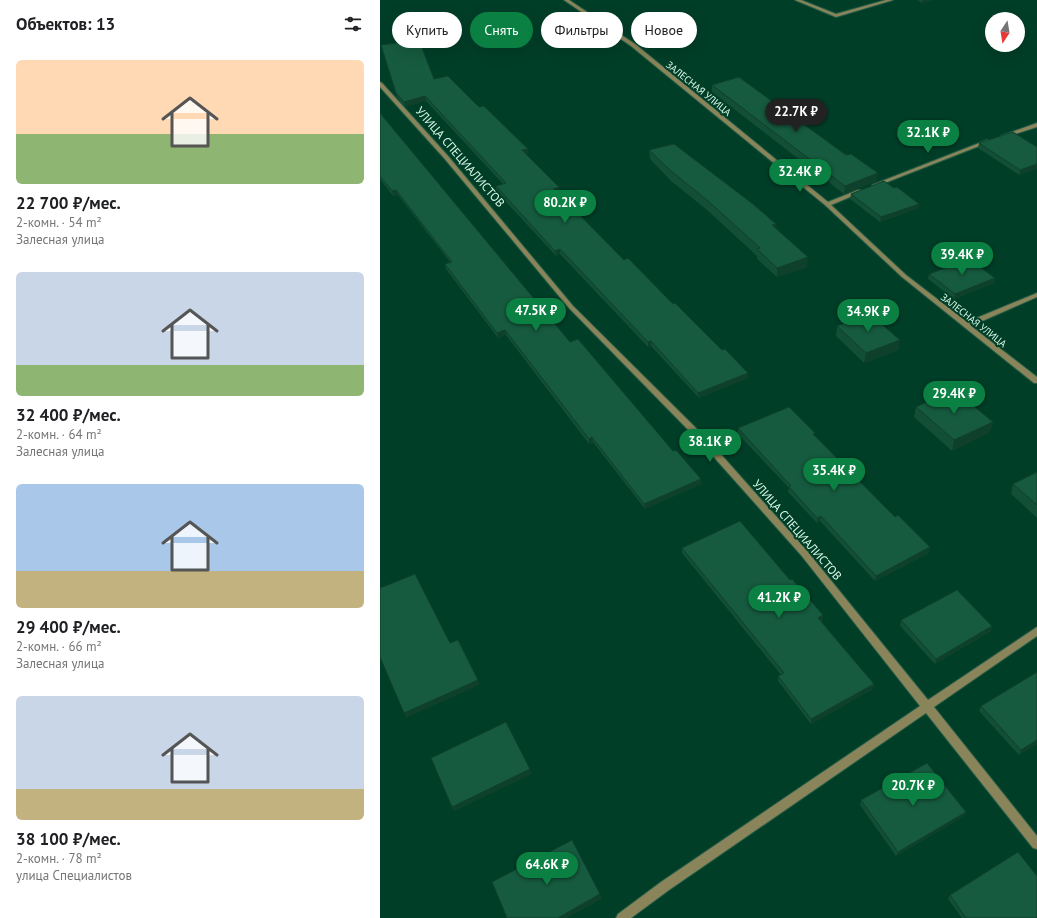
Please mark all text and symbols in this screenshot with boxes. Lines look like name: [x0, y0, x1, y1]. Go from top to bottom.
chip: Купить: [392, 12, 462, 48]
chip: Снять: [470, 12, 533, 48]
chip: Фильтры: [541, 12, 623, 48]
chip: Новое: [631, 12, 697, 48]
north arrow: [985, 12, 1025, 52]
map controls: [985, 12, 1025, 52]
text: Объектов: 13: [16, 13, 115, 35]
icon: filters: [342, 13, 364, 35]
street label: ЗАЛЕСНАЯ УЛИЦА: [663, 58, 734, 119]
icon: home: [154, 86, 226, 158]
pin: 22.7K ₽: [759, 99, 833, 133]
street label: УЛИЦА СПЕЦИАЛИСТОВ: [413, 103, 508, 210]
text: 22.7K ₽: [774, 103, 818, 120]
pin: 32.1K ₽: [891, 120, 965, 154]
text: 32.1K ₽: [906, 124, 950, 141]
pin: 32.4K ₽: [763, 159, 837, 193]
text: 32.4K ₽: [778, 163, 822, 180]
pin: 80.2K ₽: [528, 190, 602, 224]
text: 22 700 ₽/мес.: [16, 192, 121, 214]
text: 80.2K ₽: [543, 194, 587, 211]
text: 2-комн. · 54 m²: [16, 214, 102, 231]
text: Залесная улица: [16, 231, 105, 248]
pin: 39.4K ₽: [925, 242, 999, 276]
text: 39.4K ₽: [940, 246, 984, 263]
street label: ЗАЛЕСНАЯ УЛИЦА: [938, 291, 1009, 350]
icon: home: [154, 298, 226, 370]
pin: 47.5K ₽: [499, 298, 573, 332]
pin: 34.9K ₽: [831, 299, 905, 333]
text: 47.5K ₽: [515, 302, 557, 319]
text: 34.9K ₽: [846, 303, 890, 320]
pin: 29.4K ₽: [917, 381, 991, 415]
text: 29.4K ₽: [932, 385, 976, 402]
text: 32 400 ₽/мес.: [16, 404, 121, 426]
text: 2-комн. · 64 m²: [16, 426, 102, 443]
pin: 38.1K ₽: [673, 429, 747, 463]
text: 38.1K ₽: [688, 433, 732, 450]
text: Залесная улица: [16, 443, 105, 460]
pin: 35.4K ₽: [797, 458, 871, 492]
text: 35.4K ₽: [812, 462, 856, 479]
street label: УЛИЦА СПЕЦИАЛИСТОВ: [750, 476, 845, 583]
icon: home: [154, 510, 226, 582]
pin: 41.2K ₽: [742, 585, 816, 619]
text: 41.2K ₽: [757, 589, 801, 606]
text: 29 400 ₽/мес.: [16, 616, 121, 638]
text: 2-комн. · 66 m²: [16, 638, 102, 655]
text: Залесная улица: [16, 655, 105, 672]
icon: home: [154, 722, 226, 794]
pin: 20.7K ₽: [876, 773, 950, 807]
text: 20.7K ₽: [891, 777, 935, 794]
text: 38 100 ₽/мес.: [16, 828, 121, 850]
text: 2-комн. · 78 m²: [16, 850, 102, 867]
pin: 64.6K ₽: [510, 852, 584, 886]
text: 64.6K ₽: [525, 856, 569, 873]
text: улица Специалистов: [16, 867, 132, 884]

